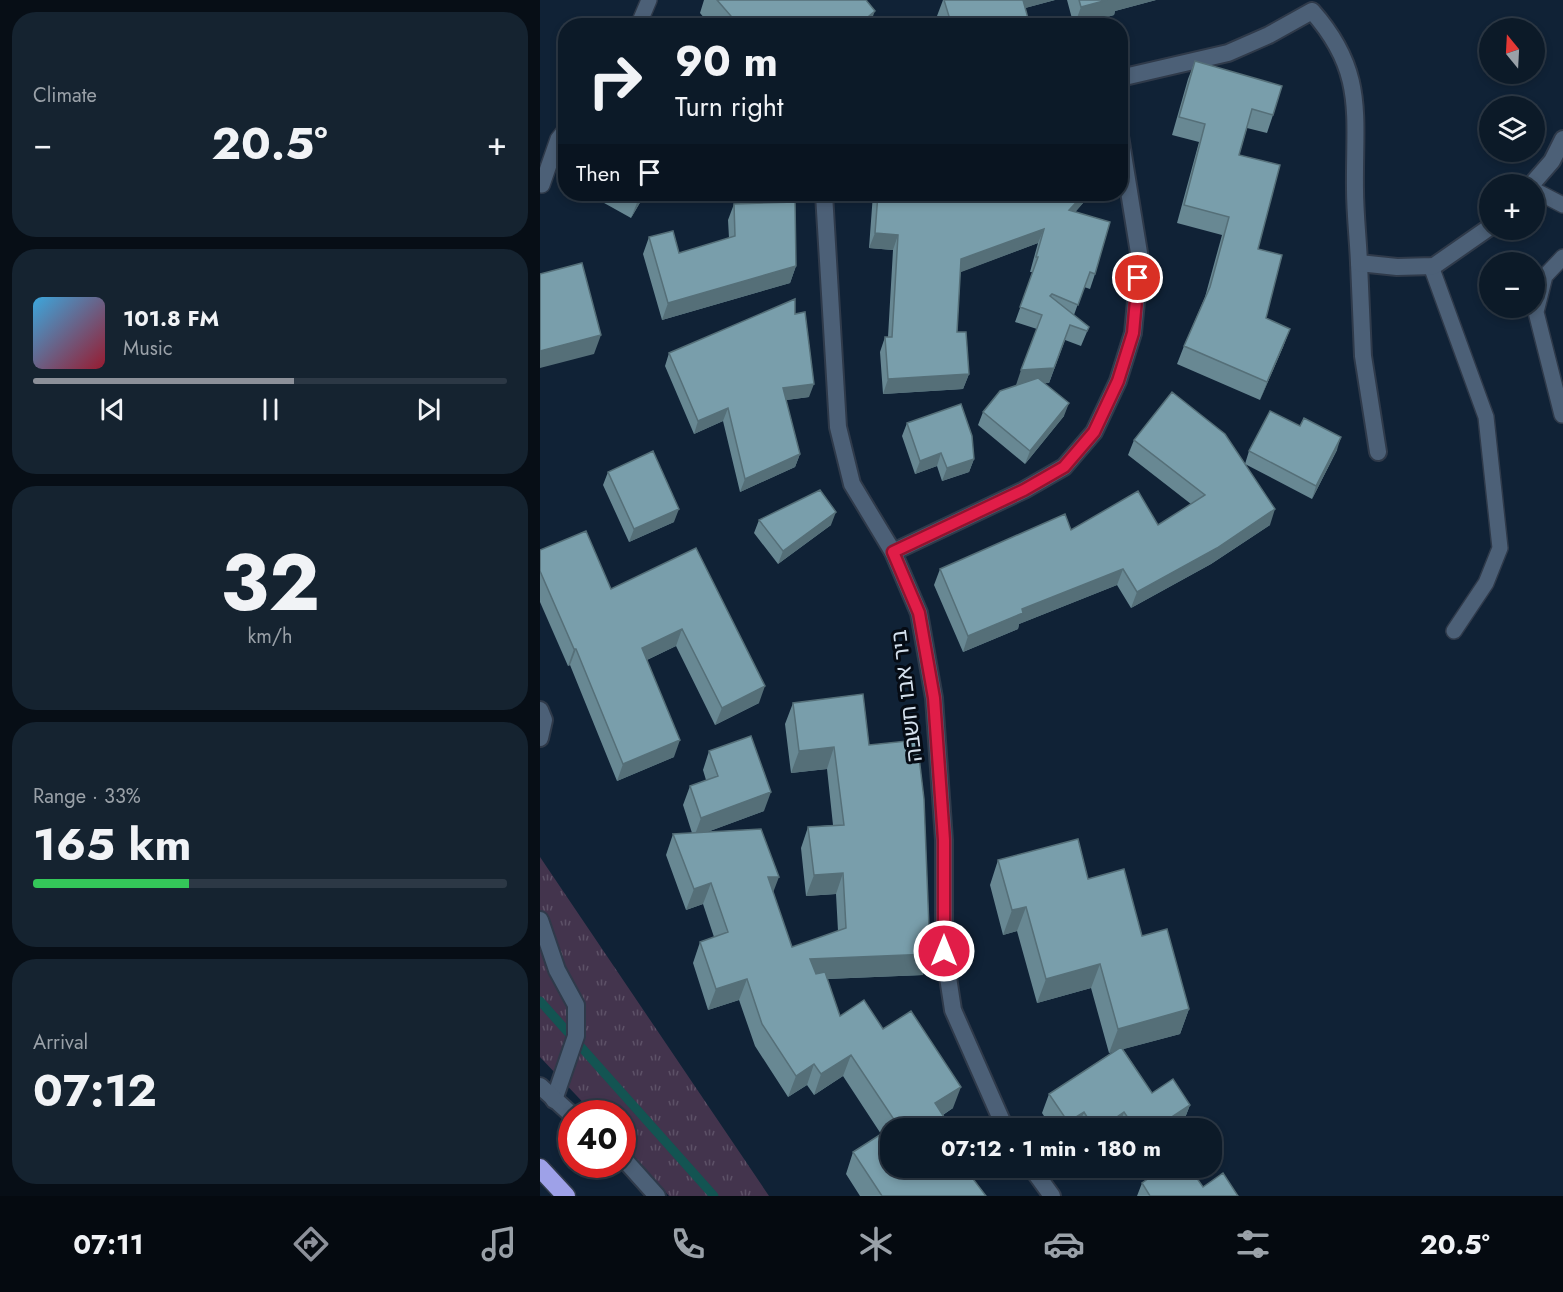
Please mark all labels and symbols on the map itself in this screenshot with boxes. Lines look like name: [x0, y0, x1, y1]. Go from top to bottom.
north arrow: [1479, 18, 1545, 84]
pin: [1112, 252, 1163, 303]
street label: ביר אבו חשבה: [882, 628, 930, 764]
position arrow: [912, 919, 976, 983]
speed limit sign: 40: [558, 1100, 636, 1178]

